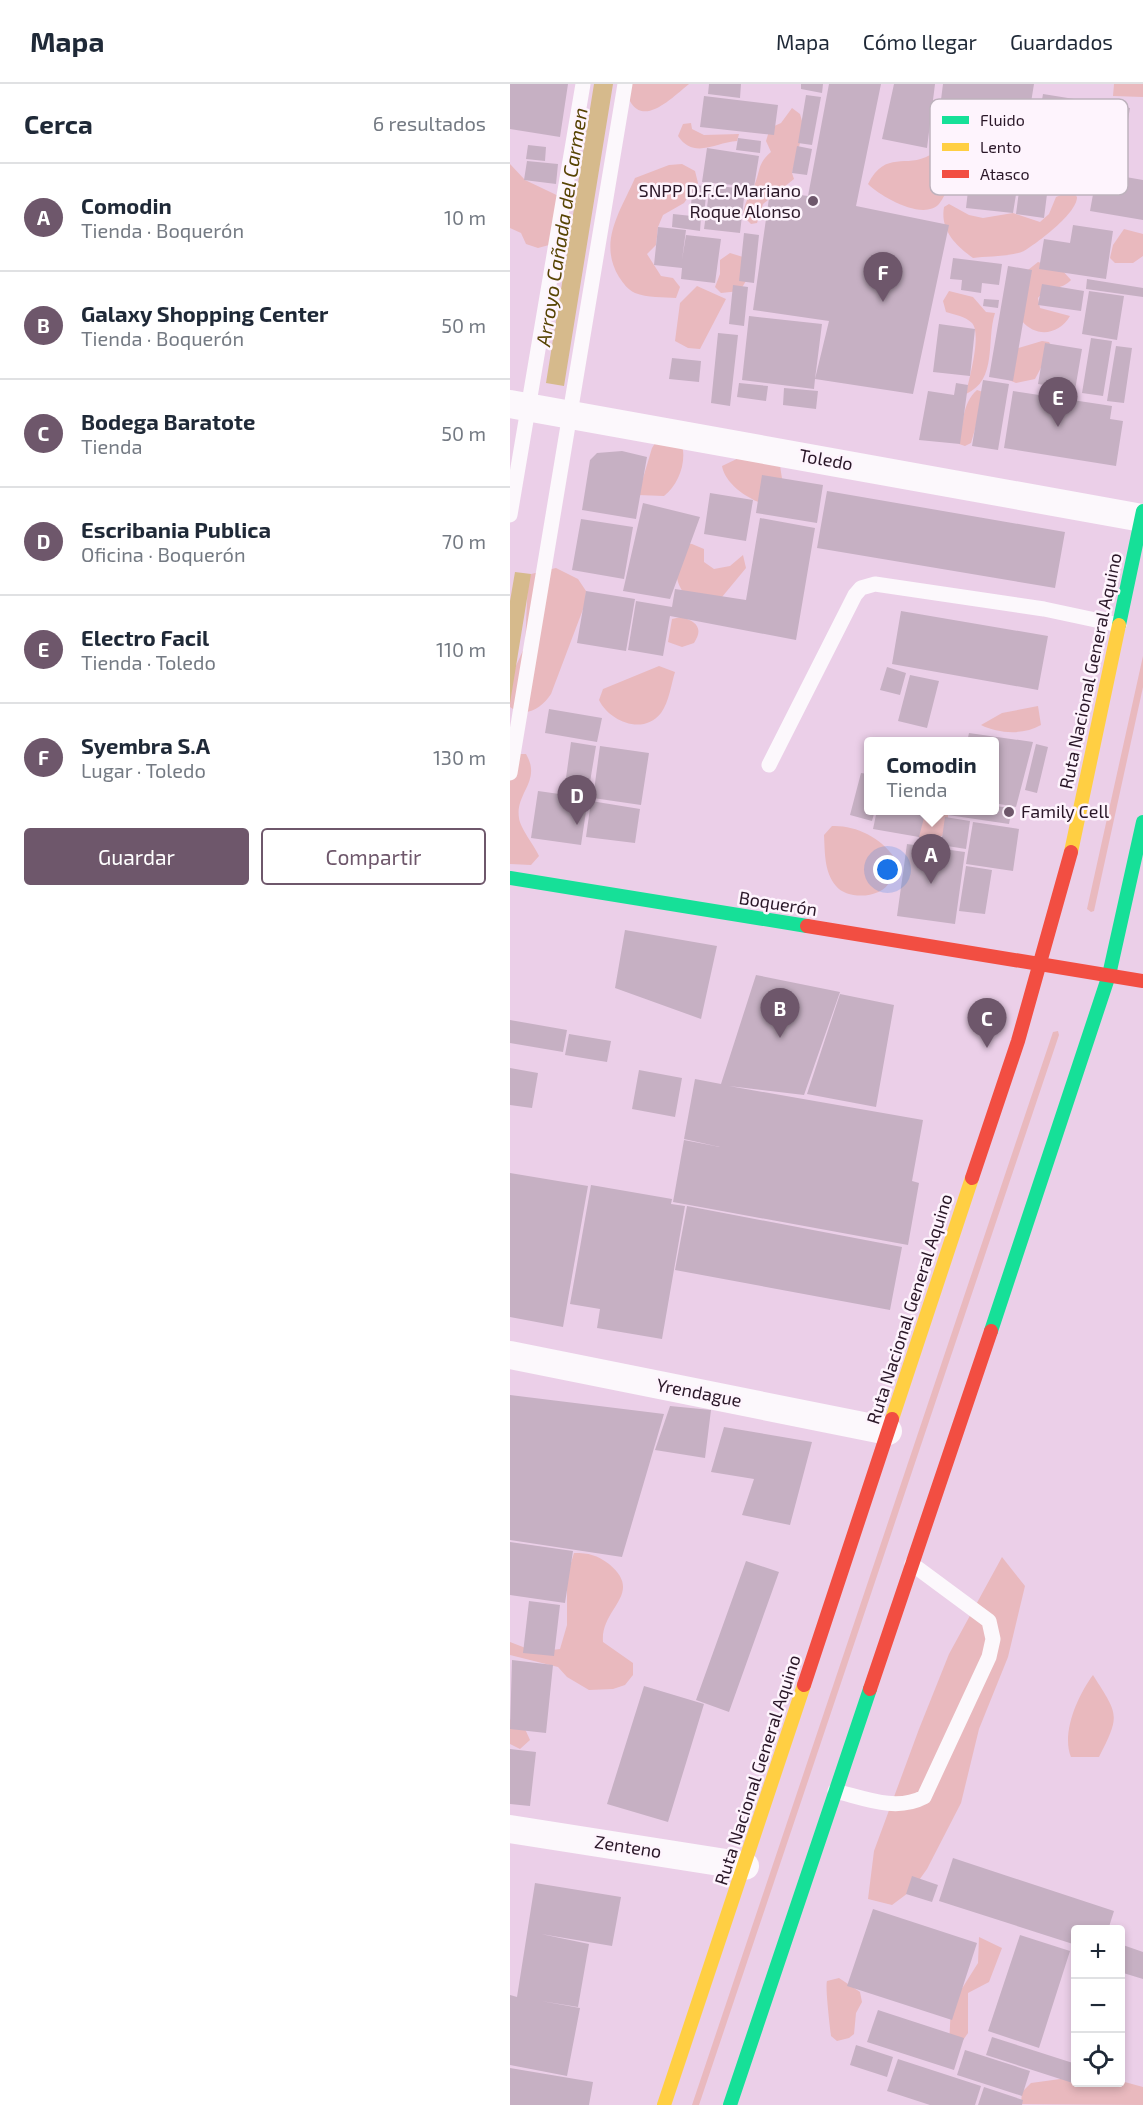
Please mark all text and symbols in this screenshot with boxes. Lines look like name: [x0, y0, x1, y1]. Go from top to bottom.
text: Mapa: [30, 24, 104, 58]
text: Mapa: [776, 29, 830, 54]
text: Cómo llegar: [863, 29, 977, 54]
text: Guardados: [1010, 29, 1113, 54]
legend: [930, 99, 1128, 195]
water label: Arroyo Cañada del Carmen: [530, 106, 593, 349]
text: Cerca: [24, 108, 93, 139]
text: Fluido: [980, 110, 1025, 129]
text: 6 resultados: [373, 111, 486, 135]
text: Lento: [980, 137, 1021, 156]
text: Atasco: [980, 164, 1030, 183]
place label: SNPP D.F.C. Mariano Roque Alonso: [639, 179, 801, 222]
text: Comodin: [81, 192, 172, 218]
marker: SNPP D.F.C. Mariano Roque Alonso: [806, 194, 820, 208]
text: A: [37, 205, 50, 229]
text: 10 m: [444, 205, 486, 229]
text: Tienda · Boquerón: [81, 218, 244, 242]
pin: F: [864, 252, 902, 302]
text: Galaxy Shopping Center: [81, 300, 328, 326]
text: B: [37, 313, 50, 337]
text: 50 m: [441, 313, 486, 337]
text: Tienda · Boquerón: [81, 326, 244, 350]
pin: E: [1038, 378, 1078, 427]
text: Bodega Baratote: [81, 408, 255, 434]
text: C: [38, 421, 49, 445]
text: 50 m: [441, 421, 486, 445]
text: Tienda: [81, 434, 142, 458]
street label: Toledo: [798, 443, 855, 475]
text: Escribania Publica: [81, 516, 271, 542]
text: D: [37, 529, 50, 553]
text: 70 m: [442, 529, 486, 553]
text: Oficina · Boquerón: [81, 542, 246, 566]
street label: Ruta Nacional General Aquino: [1054, 551, 1126, 791]
text: Electro Facil: [81, 624, 209, 650]
text: E: [38, 637, 49, 661]
text: 110 m: [436, 637, 486, 661]
text: Tienda · Toledo: [81, 650, 216, 674]
text: Syembra S.A: [81, 732, 210, 758]
popup: [864, 737, 999, 815]
text: F: [38, 745, 49, 769]
text: 130 m: [433, 745, 486, 769]
text: Comodin: [886, 751, 977, 777]
text: Lugar · Toledo: [81, 758, 206, 782]
pin: D: [558, 776, 596, 825]
text: Tienda: [886, 777, 948, 801]
place label: Family Cell: [1021, 800, 1110, 822]
marker: Family Cell: [1002, 805, 1016, 819]
button: Guardar: [24, 828, 249, 885]
button: Compartir: [261, 828, 486, 885]
pin: A: [912, 834, 950, 884]
your location: [873, 855, 902, 884]
street label: Boquerón: [737, 886, 819, 920]
pin: B: [760, 988, 800, 1038]
pin: C: [968, 998, 1006, 1048]
street label: Ruta Nacional General Aquino: [861, 1191, 957, 1427]
street label: Yrendague: [655, 1373, 744, 1411]
street label: Ruta Nacional General Aquino: [709, 1652, 805, 1888]
street label: Zenteno: [593, 1830, 663, 1862]
map controls: [1071, 1925, 1125, 2087]
button: +: [1071, 1925, 1125, 1979]
button: −: [1071, 1979, 1125, 2033]
button: locate: [1071, 2033, 1125, 2087]

